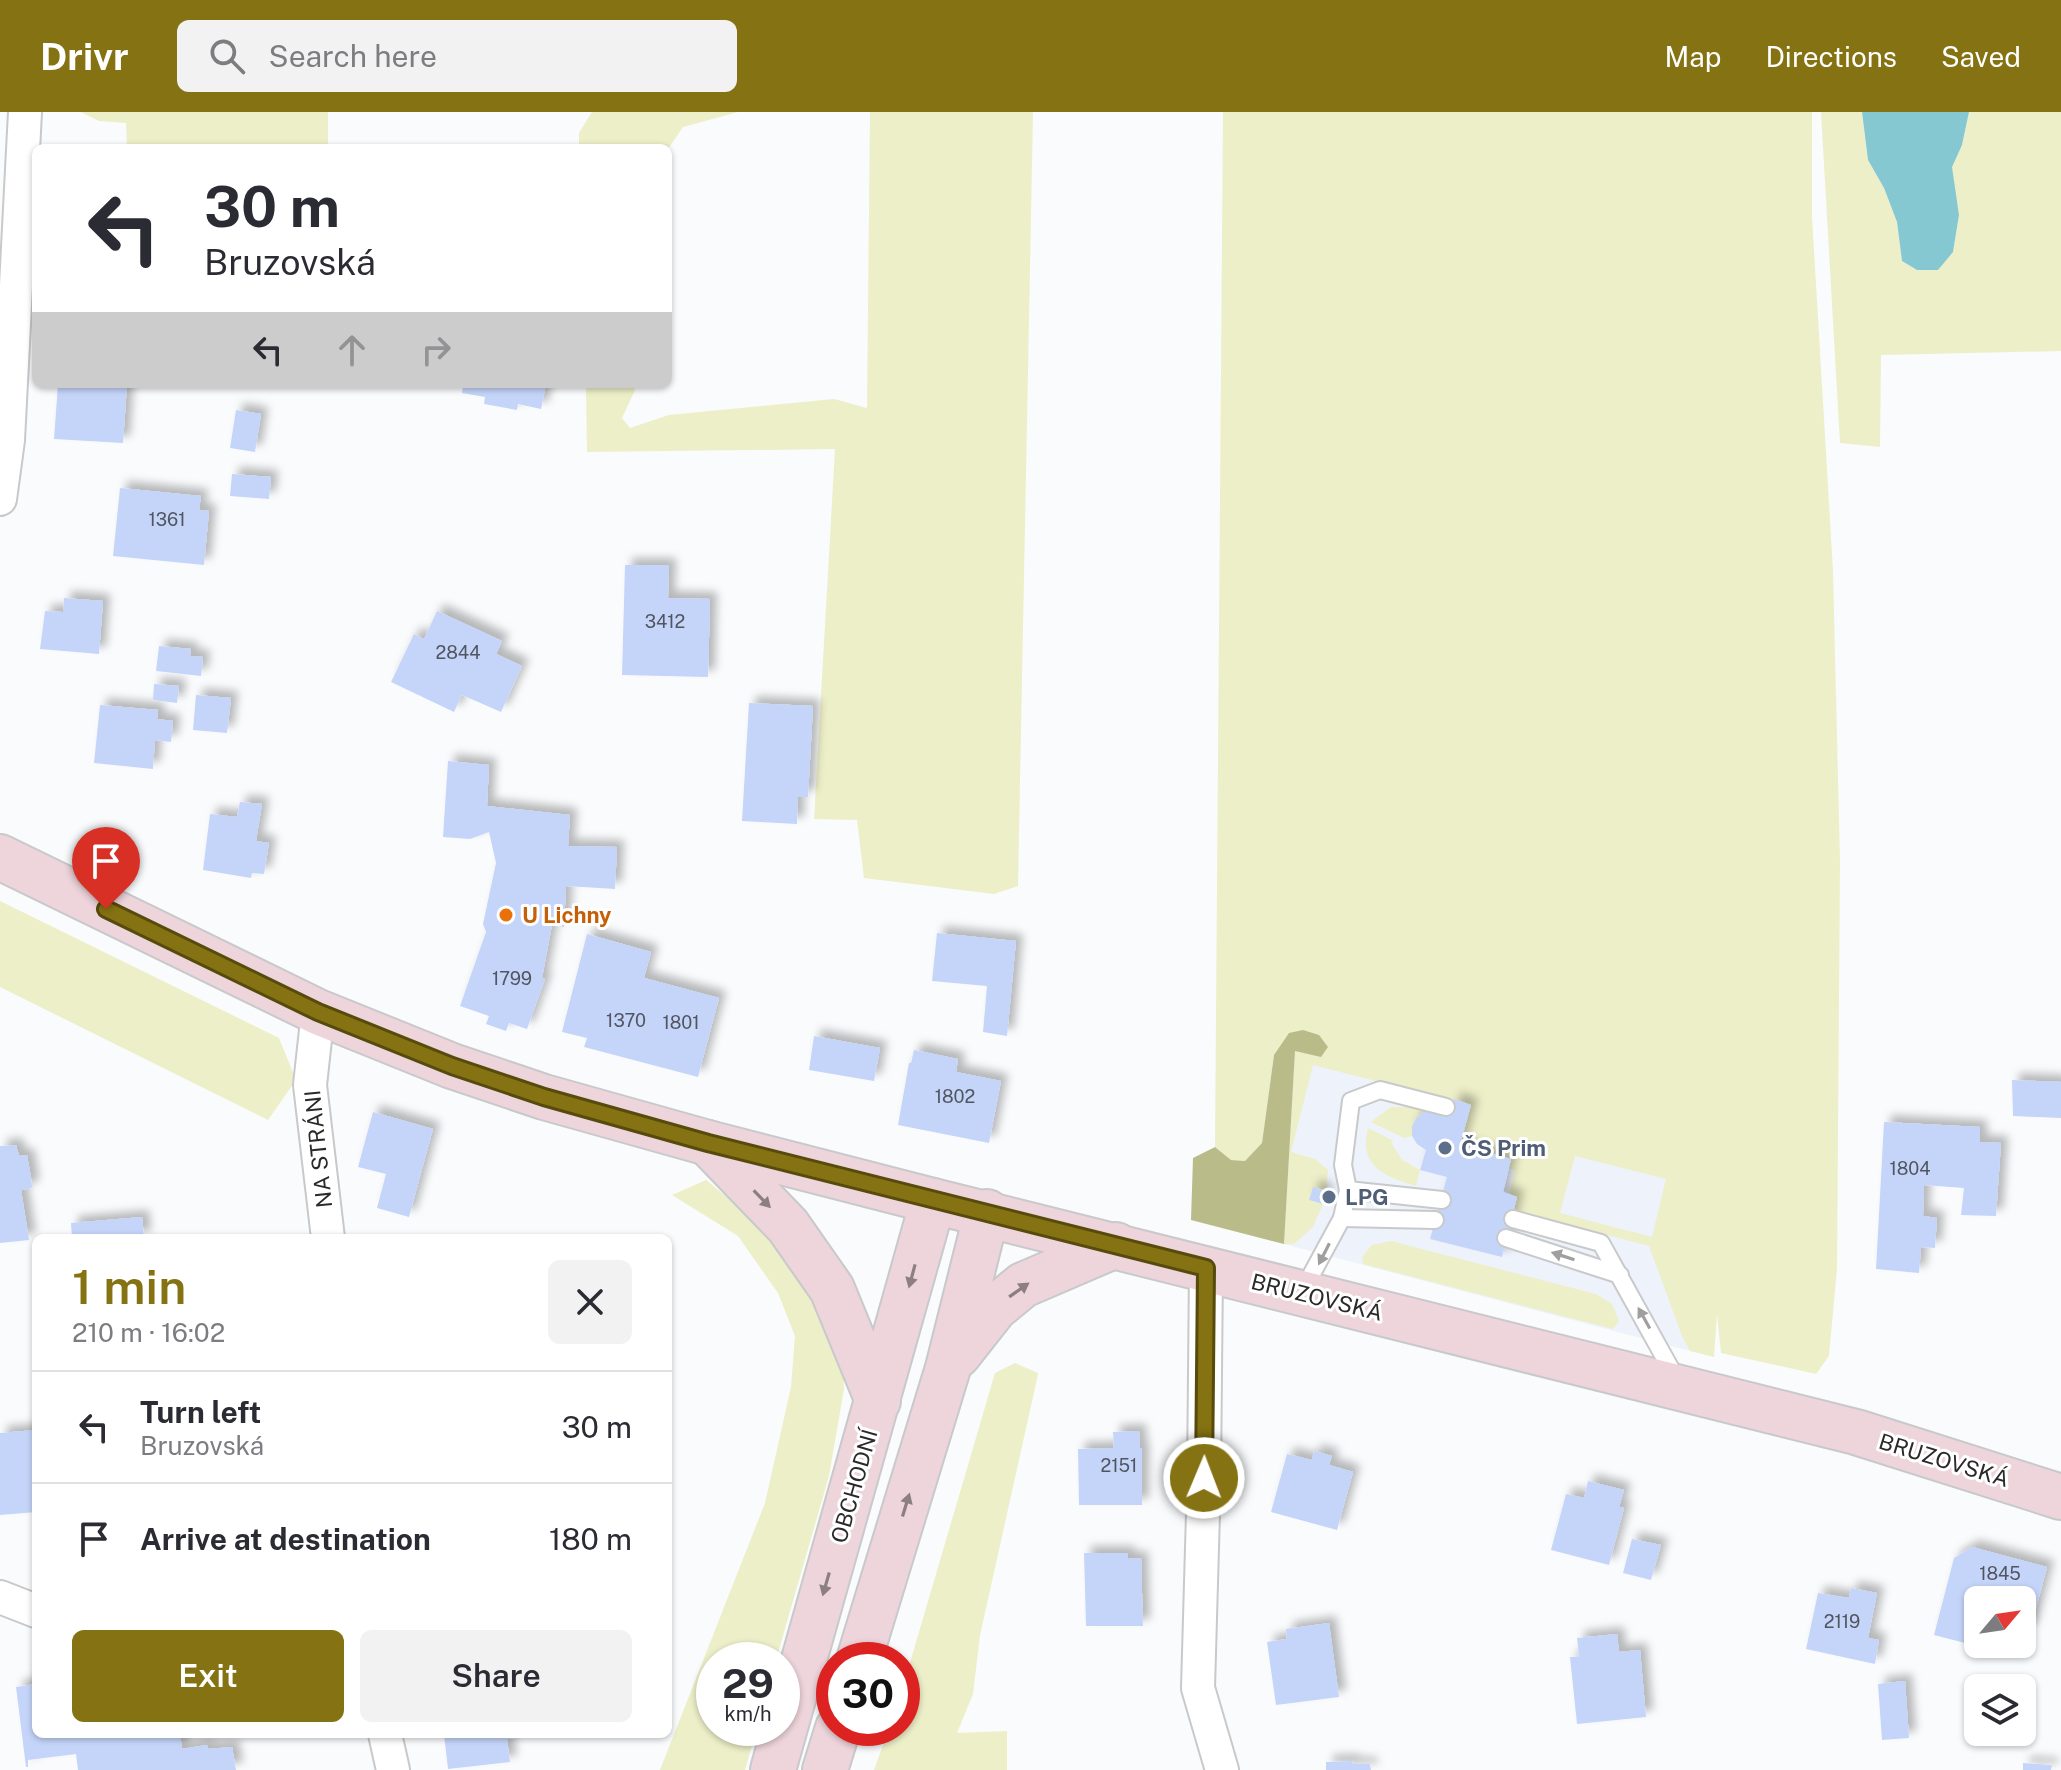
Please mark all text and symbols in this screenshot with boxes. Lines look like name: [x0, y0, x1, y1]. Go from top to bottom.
search box: [177, 20, 737, 92]
text: Drivr: [40, 34, 129, 79]
icon: search: [205, 34, 249, 78]
text: Search here: [269, 38, 437, 74]
text: Map: [1665, 40, 1721, 73]
text: Directions: [1765, 40, 1897, 73]
text: Saved: [1941, 40, 2021, 73]
text: 30 m: [204, 174, 340, 240]
icon: left: [72, 176, 176, 280]
text: Bruzovská: [204, 241, 376, 283]
icon: left: [246, 328, 290, 372]
icon: ahead: [330, 328, 374, 372]
icon: right: [414, 328, 458, 372]
house number: 1361: [148, 509, 186, 530]
house number: 3412: [645, 611, 685, 632]
house number: 2844: [436, 642, 480, 663]
pin: [72, 827, 140, 909]
icon: arrive: [84, 839, 128, 883]
place label: U Lichny: [522, 902, 612, 928]
marker: U Lichny: [497, 906, 515, 924]
house number: 1799: [492, 968, 532, 989]
house number: 1370: [606, 1010, 646, 1031]
house number: 1801: [662, 1012, 700, 1033]
house number: 1802: [935, 1086, 975, 1107]
street label: NA STRÁNI: [299, 1089, 337, 1209]
place label: ČS Prim: [1461, 1135, 1546, 1161]
marker: ČS Prim: [1436, 1139, 1454, 1157]
house number: 1804: [1889, 1158, 1931, 1179]
place label: LPG: [1345, 1184, 1389, 1210]
marker: LPG: [1320, 1188, 1338, 1206]
one-way arrow: [752, 1189, 770, 1208]
one-way arrow: [1318, 1242, 1331, 1265]
one-way arrow: [1551, 1250, 1575, 1262]
text: 1 min: [72, 1258, 186, 1315]
button: close: [548, 1260, 632, 1344]
one-way arrow: [906, 1263, 918, 1288]
street label: BRUZOVSKÁ: [1248, 1268, 1386, 1326]
one-way arrow: [1008, 1283, 1029, 1298]
one-way arrow: [1637, 1307, 1650, 1330]
text: 210 m · 16:02: [72, 1317, 225, 1348]
text: Turn left: [140, 1394, 261, 1430]
icon: left: [72, 1405, 116, 1449]
text: 30 m: [562, 1409, 632, 1445]
street label: OBCHODNÍ: [825, 1425, 883, 1546]
street label: BRUZOVSKÁ: [1876, 1428, 2012, 1492]
text: Bruzovská: [140, 1430, 264, 1461]
position arrow: [1162, 1436, 1246, 1520]
house number: 2151: [1101, 1455, 1137, 1476]
one-way arrow: [900, 1493, 913, 1517]
icon: arrive: [72, 1517, 116, 1561]
text: Arrive at destination: [140, 1521, 431, 1557]
text: 180 m: [549, 1521, 632, 1557]
house number: 1845: [1979, 1563, 2021, 1584]
one-way arrow: [819, 1572, 832, 1596]
north arrow: [1964, 1586, 2036, 1658]
map controls: [1964, 1586, 2036, 1746]
house number: 2119: [1824, 1611, 1860, 1632]
button: Exit: [72, 1630, 344, 1722]
button: Share: [360, 1630, 632, 1722]
speed limit sign: 30: [816, 1642, 920, 1746]
text: 29: [722, 1660, 774, 1707]
button: layers: [1964, 1674, 2036, 1746]
text: km/h: [724, 1702, 772, 1726]

